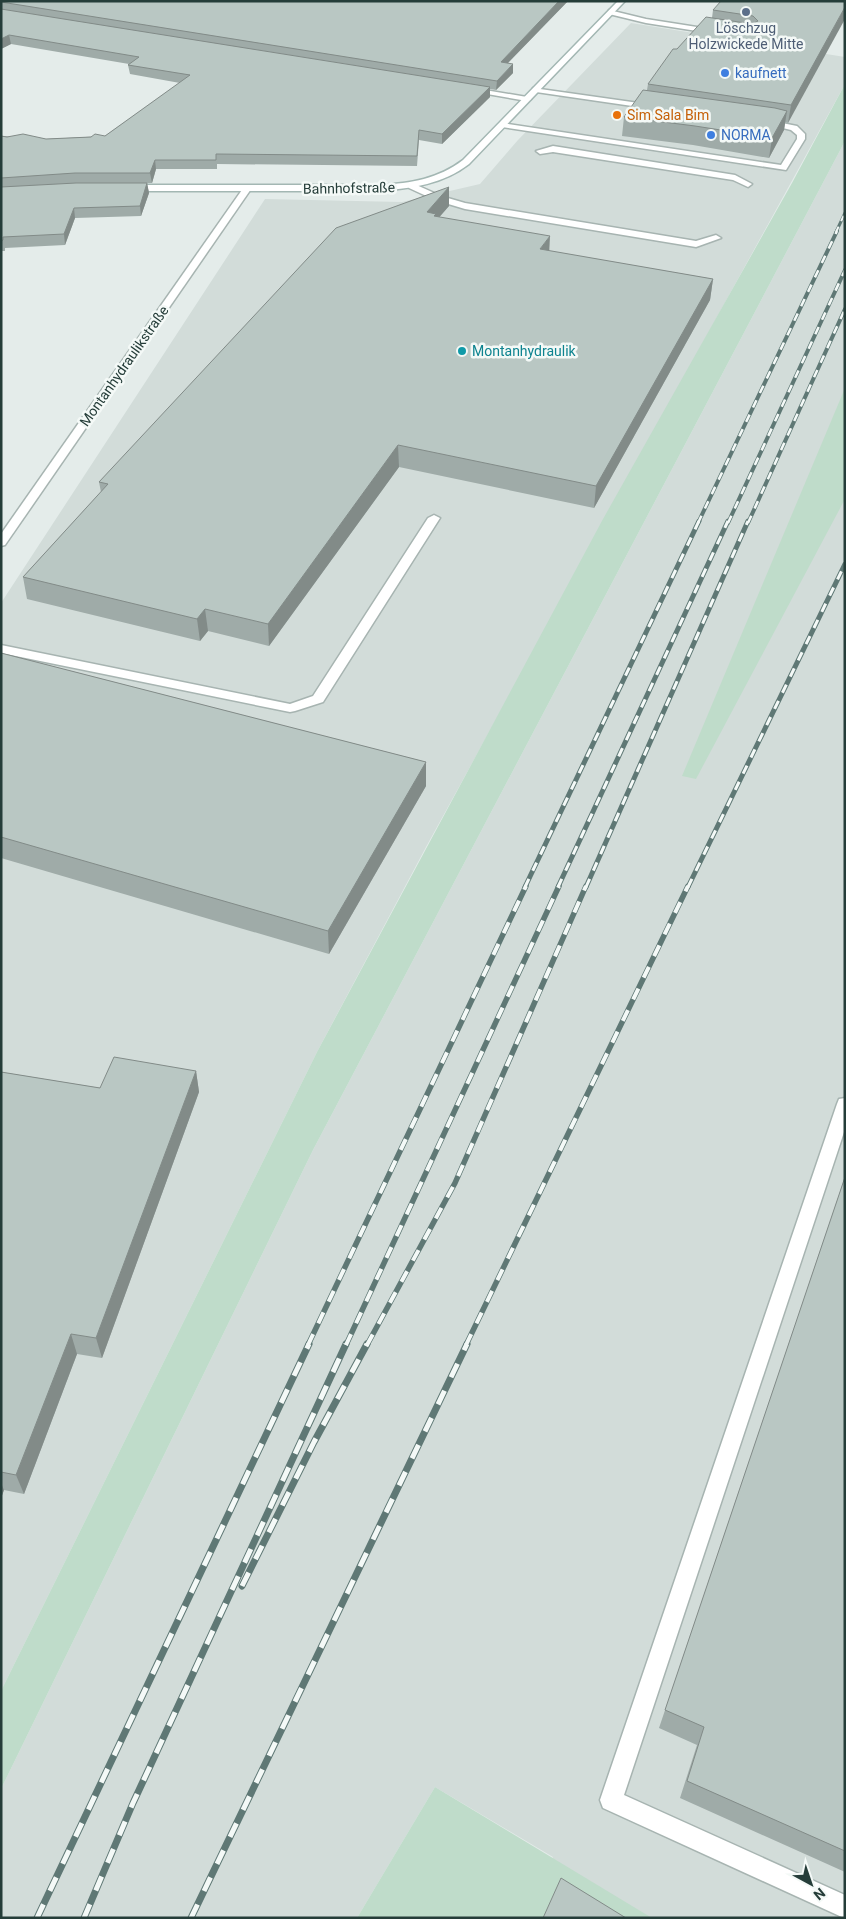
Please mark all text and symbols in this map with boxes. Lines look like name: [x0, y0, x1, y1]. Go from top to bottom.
marker: Löschzug Holzwickede Mitte: [740, 6, 752, 18]
place label: Löschzug Holzwickede Mitte: [689, 20, 803, 52]
place label: kaufnett: [735, 65, 787, 81]
marker: kaufnett: [719, 67, 731, 79]
place label: Sim Sala Bim: [627, 107, 709, 123]
marker: Sim Sala Bim: [611, 109, 623, 121]
place label: NORMA: [721, 127, 771, 143]
marker: NORMA: [705, 129, 717, 141]
street label: Bahnhofstraße: [303, 179, 395, 197]
street label: Montanhydraulikstraße: [76, 303, 172, 429]
place label: Montanhydraulik: [472, 343, 577, 359]
marker: Montanhydraulik: [456, 345, 468, 357]
north arrow: [786, 1859, 836, 1909]
text: N: [810, 1885, 828, 1903]

